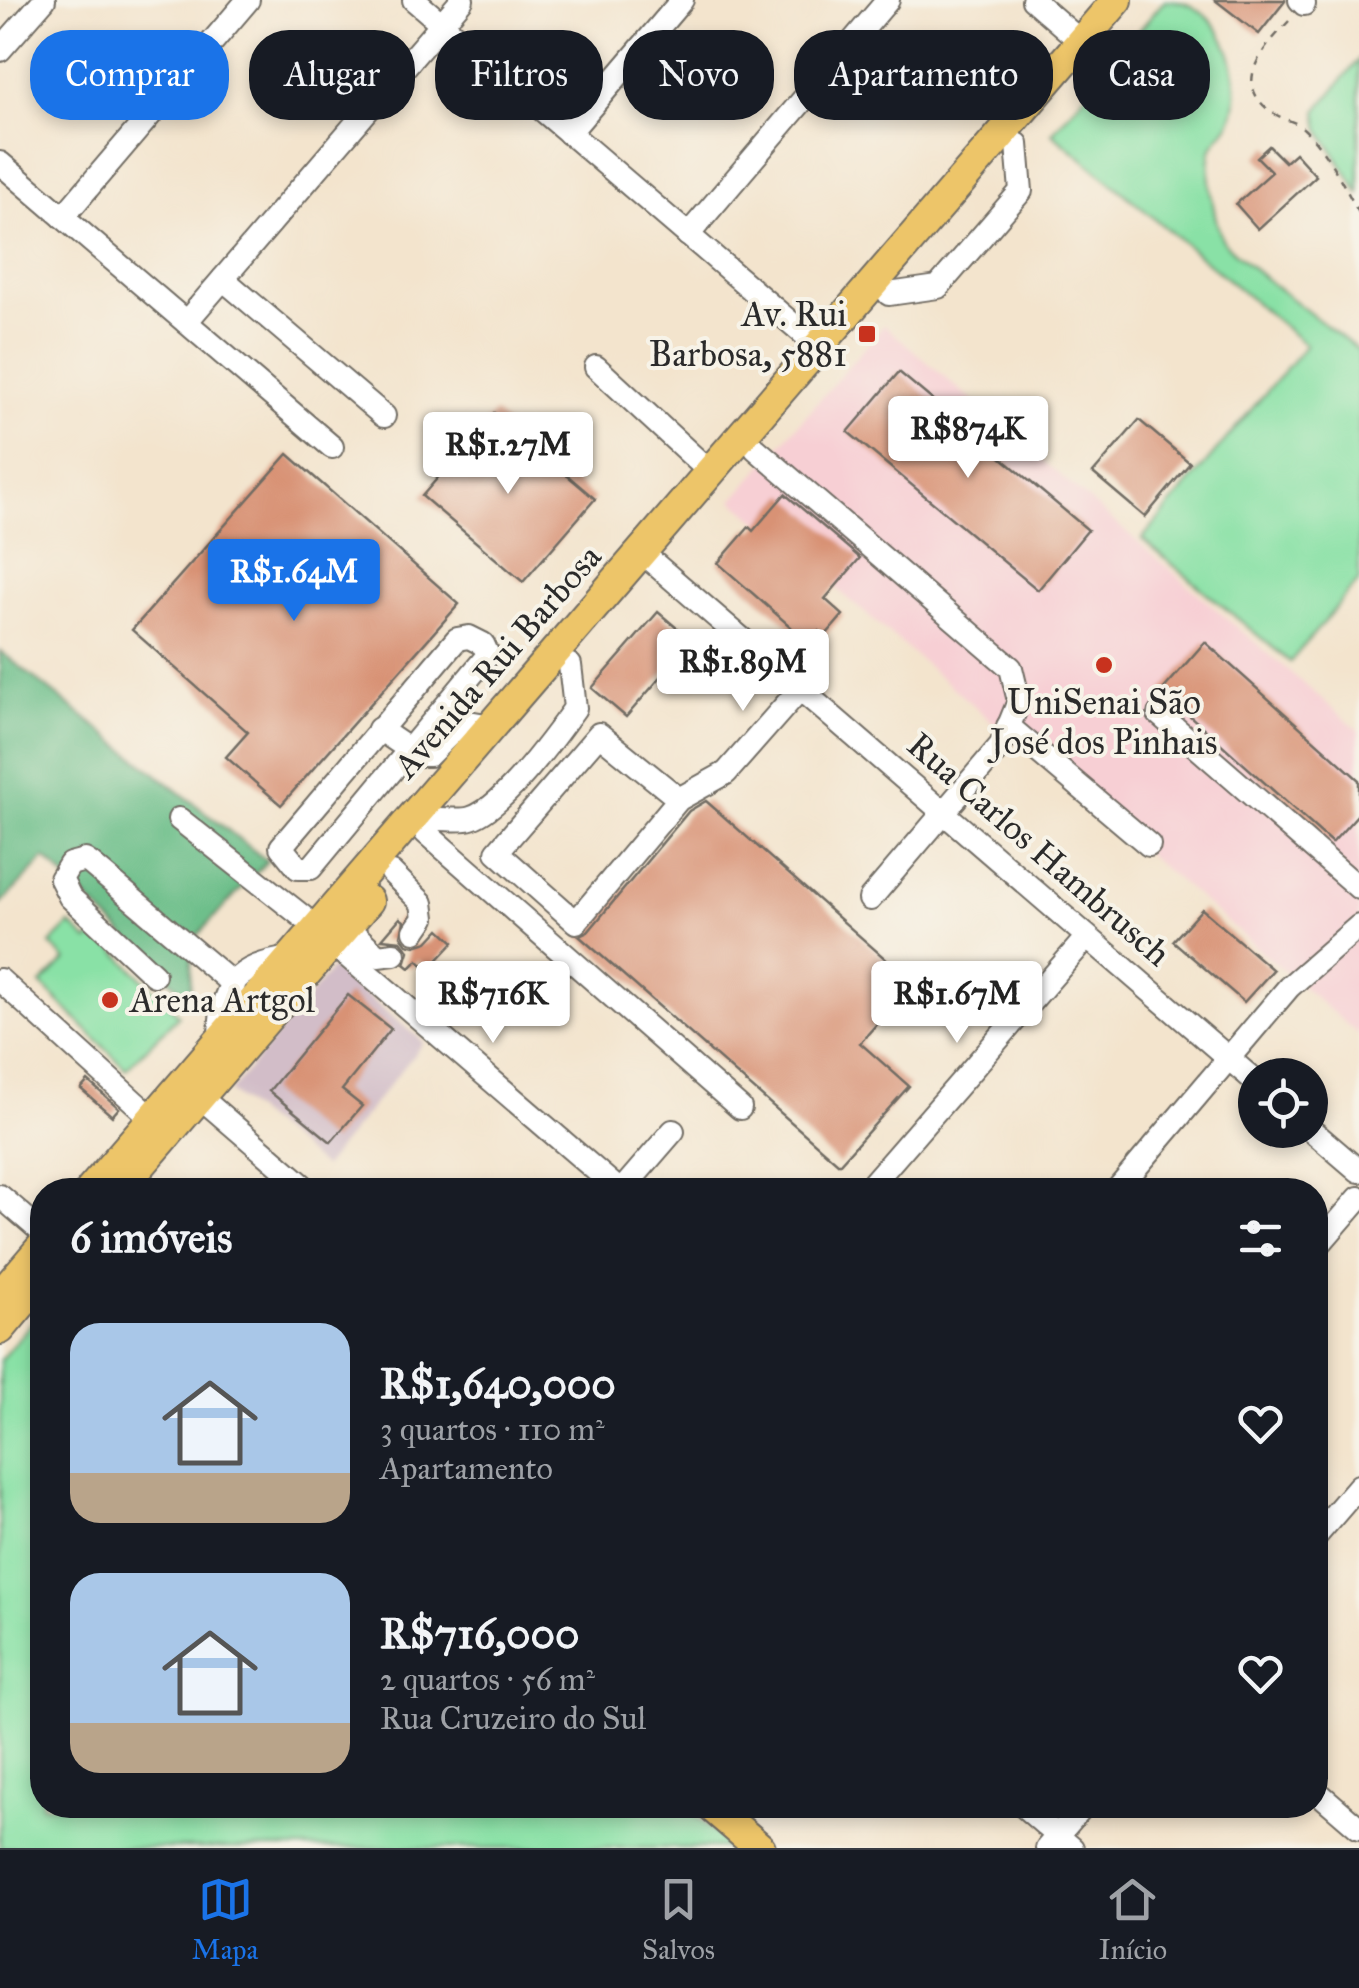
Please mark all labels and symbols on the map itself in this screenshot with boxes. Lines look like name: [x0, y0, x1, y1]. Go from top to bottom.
place label: Av. Rui Barbosa, 5881: [649, 293, 847, 376]
marker: Av. Rui Barbosa, 5881: [856, 323, 878, 345]
pin: R$874K: [887, 396, 1049, 481]
pin: R$1.27M: [416, 412, 600, 497]
street label: Avenida Rui Barbosa: [383, 536, 611, 788]
pin: R$1.64M: [202, 539, 386, 624]
pin: R$1.89M: [651, 629, 835, 714]
marker: UniSenai São José dos Pinhais: [1093, 654, 1115, 676]
place label: UniSenai São José dos Pinhais: [986, 681, 1218, 764]
street label: Rua Carlos Hambrusch: [898, 723, 1179, 975]
pin: R$716K: [412, 961, 574, 1046]
pin: R$1.67M: [865, 961, 1049, 1046]
place label: Arena Artgol: [128, 979, 315, 1022]
marker: Arena Artgol: [99, 989, 121, 1011]

